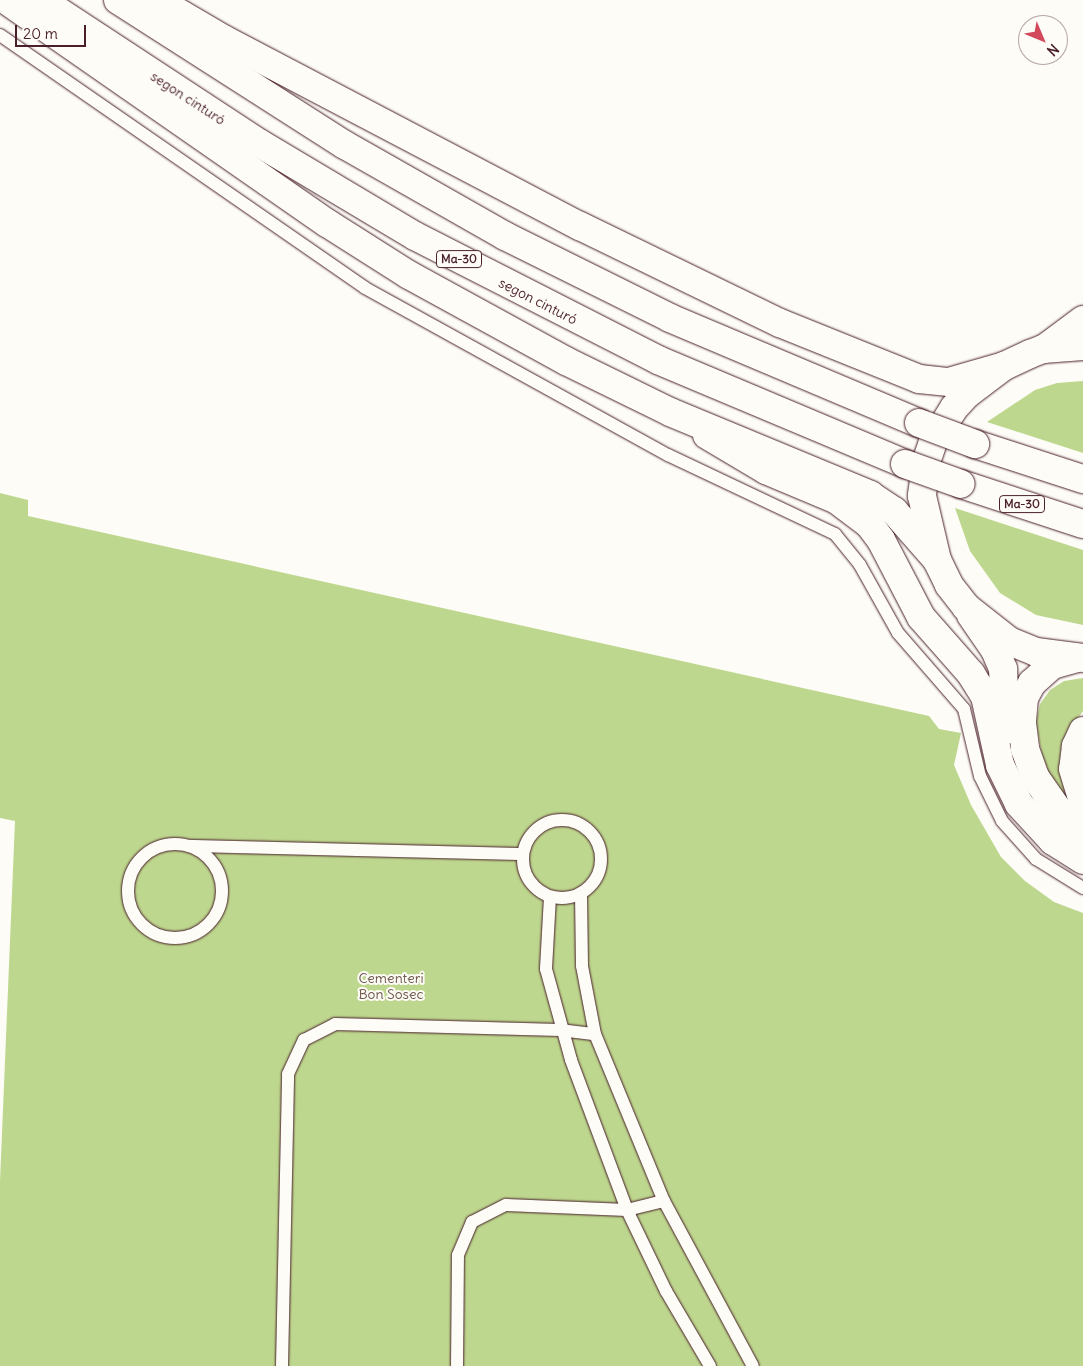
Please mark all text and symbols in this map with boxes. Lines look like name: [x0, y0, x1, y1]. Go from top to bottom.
scale bar: [18, 15, 89, 47]
north arrow: [1018, 15, 1068, 65]
text: 20 m: [23, 24, 58, 43]
text: N: [1043, 40, 1063, 60]
street label: segon cinturó: [148, 68, 228, 128]
road number: Ma-30: [435, 250, 483, 268]
street label: segon cinturó: [496, 274, 580, 328]
road number: Ma-30: [998, 494, 1046, 514]
park label: Cementeri Bon Sosec: [358, 970, 424, 1002]

